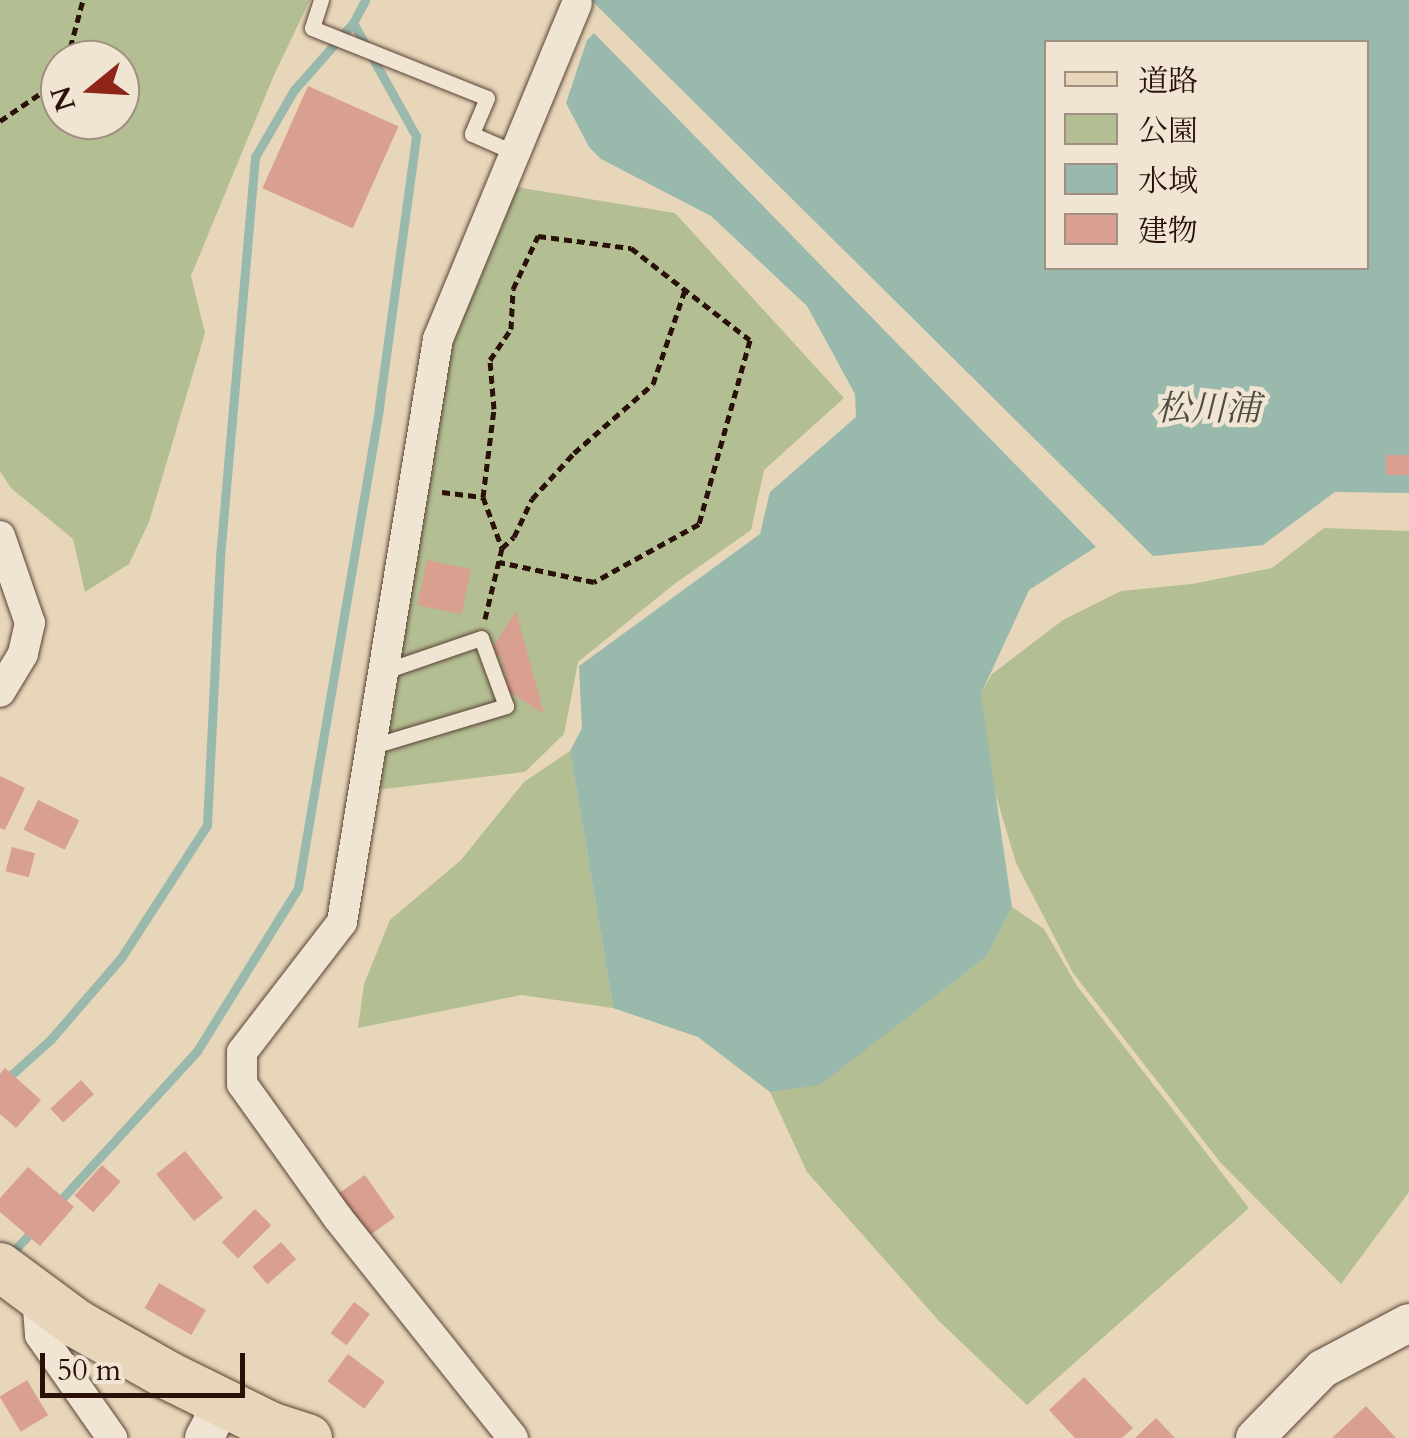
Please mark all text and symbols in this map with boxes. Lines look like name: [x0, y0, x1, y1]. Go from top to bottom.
north arrow: [40, 40, 140, 140]
legend: [1044, 40, 1369, 270]
text: 道路: [1138, 61, 1198, 102]
text: N: [42, 81, 85, 116]
text: 公園: [1138, 111, 1198, 152]
text: 水域: [1138, 161, 1198, 202]
text: 建物: [1138, 211, 1198, 252]
water label: 松川浦: [1156, 388, 1260, 430]
scale bar: [45, 1333, 250, 1395]
text: 50 m: [57, 1350, 121, 1391]

